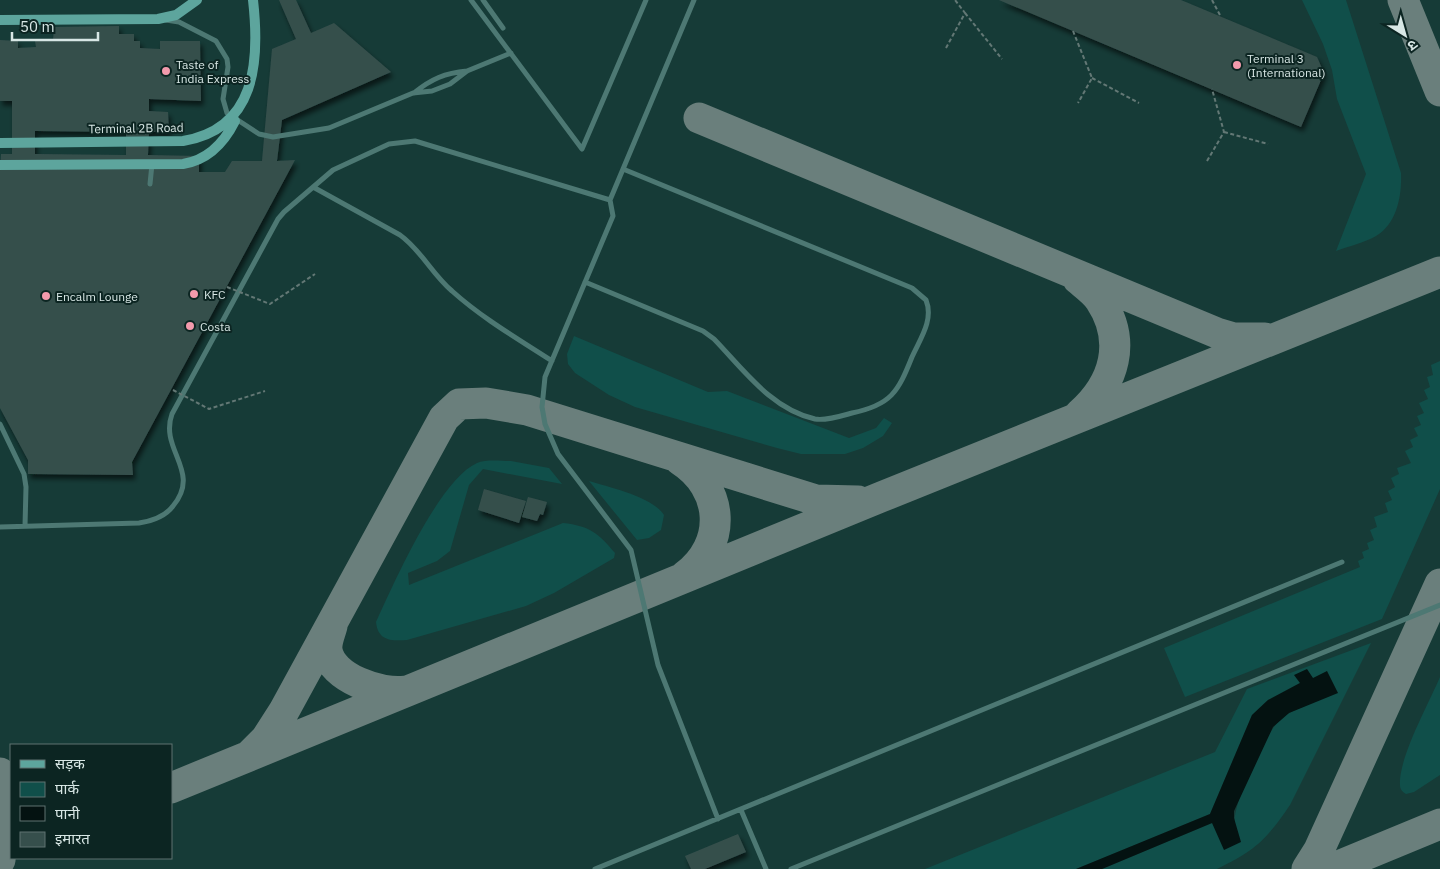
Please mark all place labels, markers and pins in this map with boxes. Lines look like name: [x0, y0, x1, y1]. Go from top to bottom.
place label: Terminal 3 (International): [1247, 51, 1325, 80]
place label: Taste of India Express: [176, 57, 250, 86]
marker: Terminal 3 (International): [1231, 59, 1243, 71]
marker: Taste of India Express: [160, 65, 172, 77]
place label: KFC: [204, 287, 226, 302]
marker: KFC: [188, 288, 200, 300]
place label: Encalm Lounge: [56, 289, 138, 304]
marker: Encalm Lounge: [40, 290, 52, 302]
place label: Costa: [200, 319, 231, 334]
marker: Costa: [184, 320, 196, 332]

